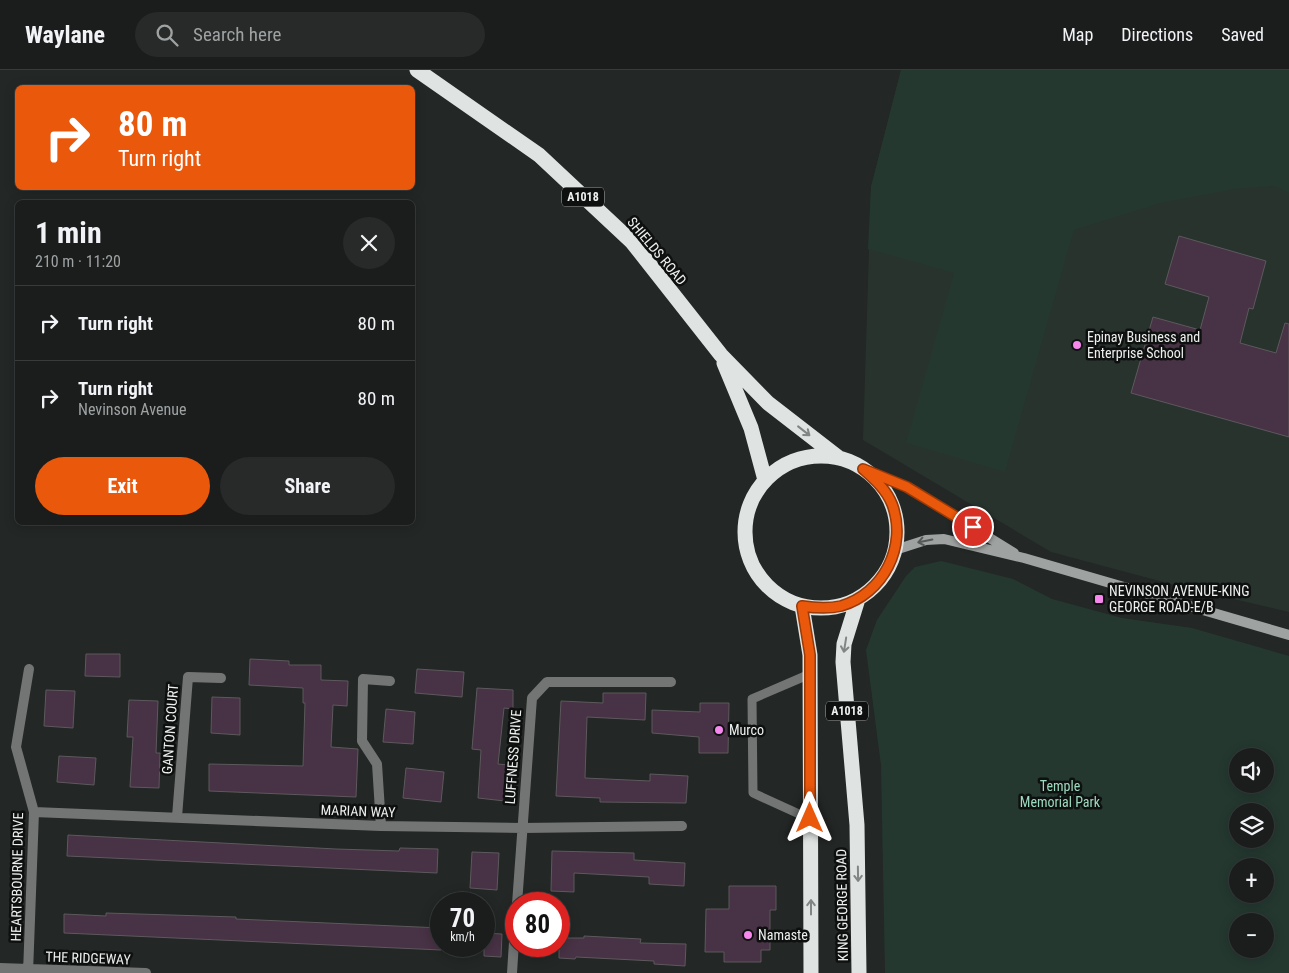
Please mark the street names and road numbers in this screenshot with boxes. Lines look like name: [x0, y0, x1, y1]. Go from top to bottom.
road number: A1018: [562, 188, 604, 206]
street label: SHIELDS ROAD: [624, 214, 690, 288]
street label: GANTON COURT: [159, 683, 181, 775]
road number: A1018: [826, 701, 868, 720]
street label: LUFFNESS DRIVE: [502, 709, 524, 805]
street label: MARIAN WAY: [320, 802, 396, 820]
street label: HEARTSBOURNE DRIVE: [8, 812, 26, 942]
street label: KING GEORGE ROAD: [833, 849, 851, 961]
street label: THE RIDGEWAY: [45, 949, 132, 968]

